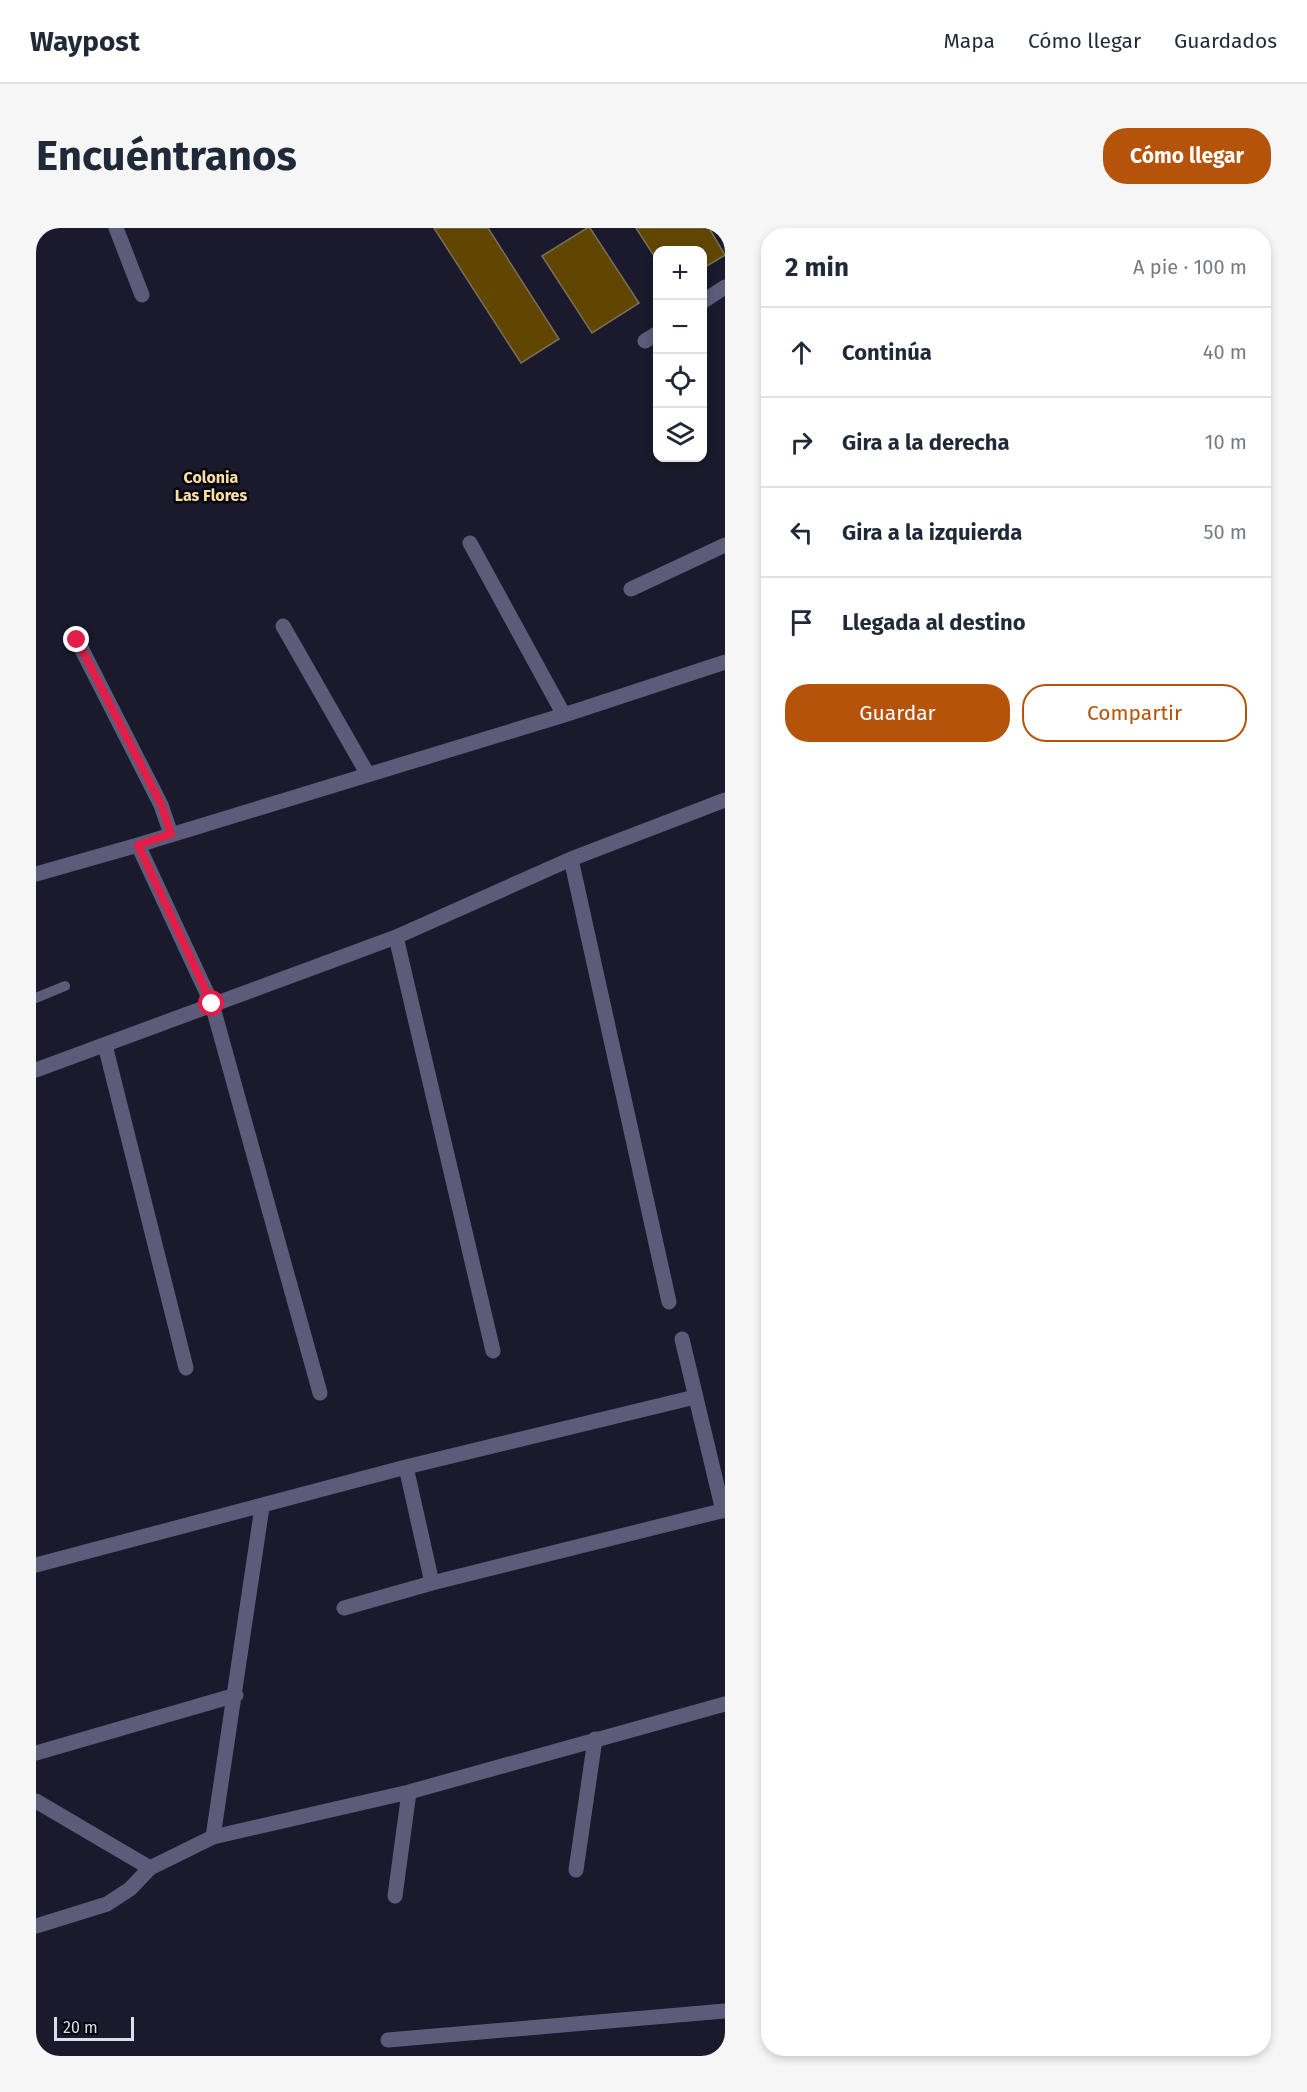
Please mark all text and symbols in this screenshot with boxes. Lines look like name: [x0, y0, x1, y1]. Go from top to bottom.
text: Waypost: [30, 25, 140, 58]
text: Mapa: [943, 28, 995, 54]
text: Cómo llegar: [1028, 28, 1141, 54]
text: Guardados: [1174, 28, 1277, 54]
button: Cómo llegar: [1103, 128, 1271, 184]
text: Encuéntranos: [36, 131, 297, 181]
map controls: [653, 246, 707, 462]
button: +: [653, 246, 707, 300]
text: 2 min: [785, 252, 849, 283]
text: A pie · 100 m: [1133, 255, 1247, 279]
button: −: [653, 300, 707, 354]
icon: ahead: [785, 336, 818, 369]
text: Continúa: [842, 339, 932, 366]
text: 40 m: [1203, 340, 1247, 364]
button: locate: [653, 354, 707, 408]
button: layers: [653, 408, 707, 462]
icon: right: [785, 426, 818, 459]
text: Gira a la derecha: [842, 429, 1010, 456]
text: 10 m: [1205, 430, 1247, 454]
district label: Colonia Las Flores: [175, 468, 247, 505]
icon: left: [785, 516, 818, 549]
text: Gira a la izquierda: [842, 519, 1022, 546]
text: 50 m: [1203, 520, 1247, 544]
icon: arrive: [785, 606, 818, 639]
text: Llegada al destino: [842, 609, 1026, 636]
route end: [63, 626, 89, 652]
button: Guardar: [785, 684, 1010, 742]
button: Compartir: [1022, 684, 1247, 742]
route start: [198, 990, 224, 1016]
scale bar: [54, 2014, 134, 2042]
text: 20 m: [63, 2018, 98, 2037]

